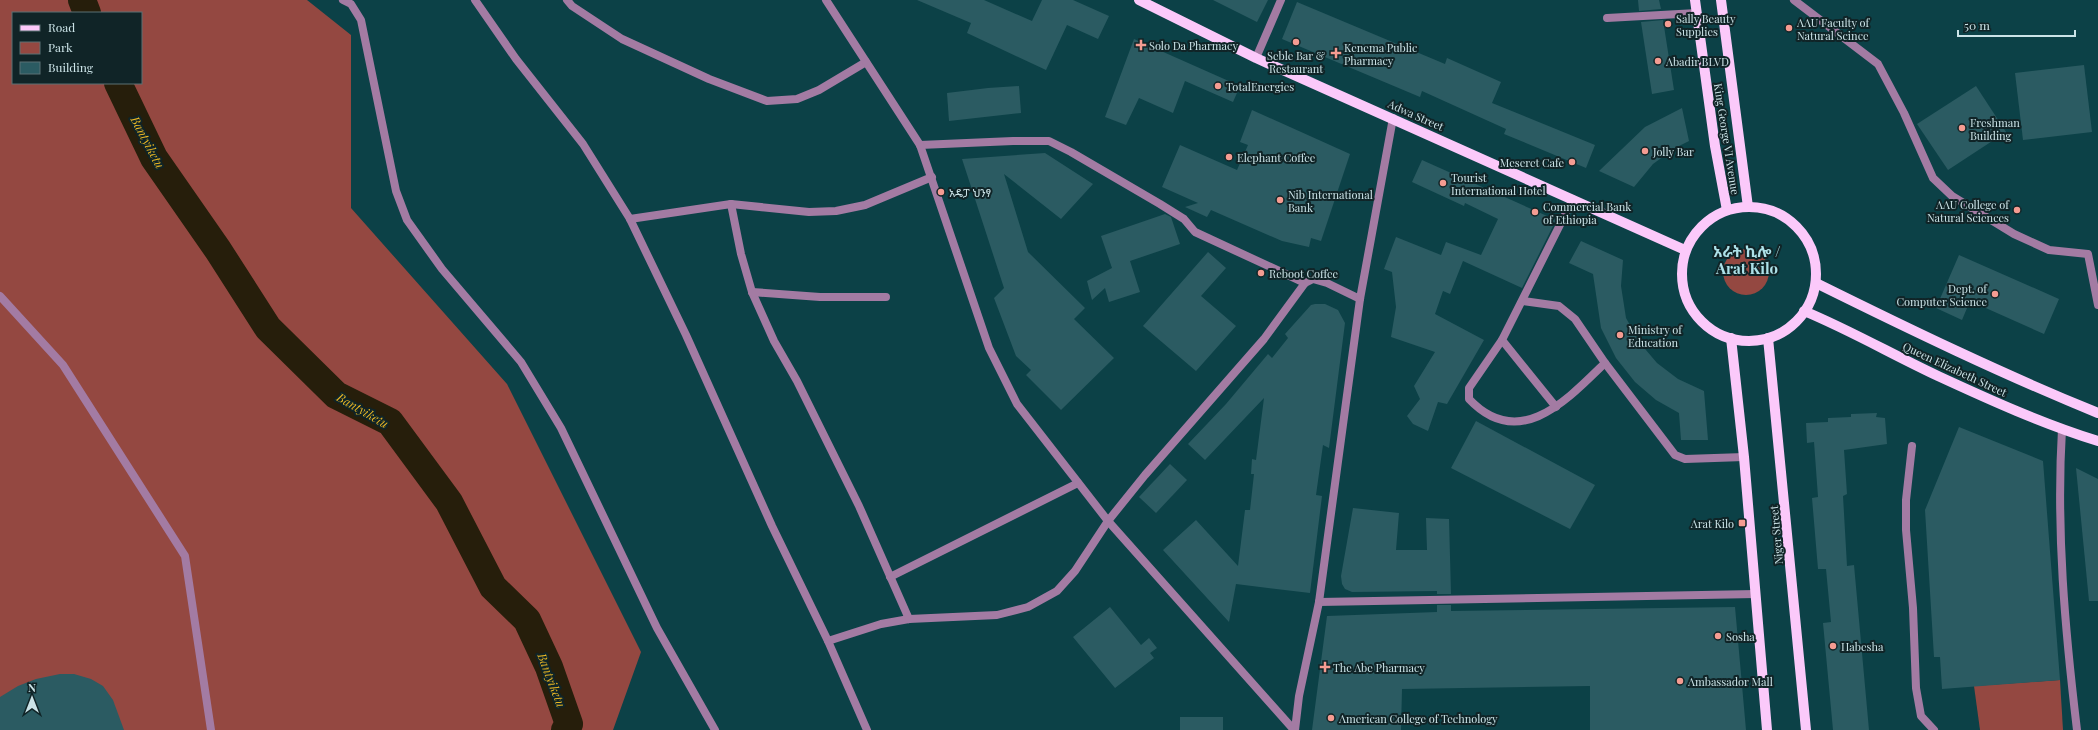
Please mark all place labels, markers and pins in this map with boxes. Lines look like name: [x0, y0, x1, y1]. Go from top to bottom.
place label: Sally Beauty Supplies: [1676, 11, 1736, 39]
place label: AAU Faculty of Natural Scince: [1796, 15, 1870, 43]
marker: Sally Beauty Supplies: [1663, 19, 1673, 29]
marker: AAU Faculty of Natural Scince: [1784, 23, 1794, 33]
marker: Seble Bar & Restaurant: [1291, 37, 1301, 47]
place label: Solo Da Pharmacy: [1149, 38, 1238, 53]
marker: Solo Da Pharmacy: [1136, 40, 1146, 50]
place label: Kenema Public Pharmacy: [1344, 40, 1417, 68]
place label: Seble Bar & Restaurant: [1267, 48, 1325, 76]
marker: Kenema Public Pharmacy: [1331, 48, 1341, 58]
place label: Abadir BLVD: [1665, 54, 1729, 69]
marker: Abadir BLVD: [1653, 56, 1663, 66]
place label: TotalEnergies: [1226, 79, 1294, 94]
marker: TotalEnergies: [1213, 81, 1223, 91]
place label: Freshman Building: [1970, 115, 2020, 143]
marker: Freshman Building: [1957, 123, 1967, 133]
place label: Jolly Bar: [1652, 144, 1694, 159]
marker: Jolly Bar: [1640, 146, 1650, 156]
place label: Elephant Coffee: [1237, 150, 1316, 165]
marker: Elephant Coffee: [1224, 152, 1234, 162]
place label: Meseret Cafe: [1500, 155, 1564, 170]
marker: Meseret Cafe: [1567, 157, 1577, 167]
place label: Tourist International Hotel: [1451, 170, 1546, 198]
marker: Tourist International Hotel: [1438, 178, 1448, 188]
place label: አዴፓ ህንፃ: [949, 185, 991, 200]
marker: አዴፓ ህንፃ: [936, 187, 946, 197]
place label: Nib International Bank: [1288, 187, 1373, 215]
marker: Nib International Bank: [1275, 195, 1285, 205]
place label: AAU College of Natural Sciences: [1927, 197, 2010, 225]
place label: Commercial Bank of Ethiopia: [1543, 199, 1631, 227]
marker: AAU College of Natural Sciences: [2012, 205, 2022, 215]
marker: Commercial Bank of Ethiopia: [1530, 207, 1540, 217]
place label: Reboot Coffee: [1269, 266, 1339, 281]
marker: Reboot Coffee: [1256, 268, 1266, 278]
place label: Dept. of Computer Science: [1896, 281, 1988, 309]
marker: Dept. of Computer Science: [1990, 289, 2000, 299]
place label: Ministry of Education: [1628, 322, 1683, 350]
marker: Ministry of Education: [1615, 330, 1625, 340]
place label: Arat Kilo: [1690, 516, 1734, 531]
marker: Arat Kilo: [1737, 518, 1747, 528]
place label: Sosha: [1726, 629, 1755, 644]
marker: Sosha: [1713, 631, 1723, 641]
place label: Habesha: [1841, 639, 1884, 654]
marker: Habesha: [1828, 641, 1838, 651]
place label: The Abe Pharmacy: [1333, 660, 1425, 675]
marker: The Abe Pharmacy: [1320, 662, 1330, 672]
place label: Ambassador Mall: [1687, 674, 1773, 689]
marker: Ambassador Mall: [1675, 676, 1685, 686]
place label: American College of Technology: [1338, 711, 1498, 726]
marker: American College of Technology: [1326, 713, 1336, 723]

